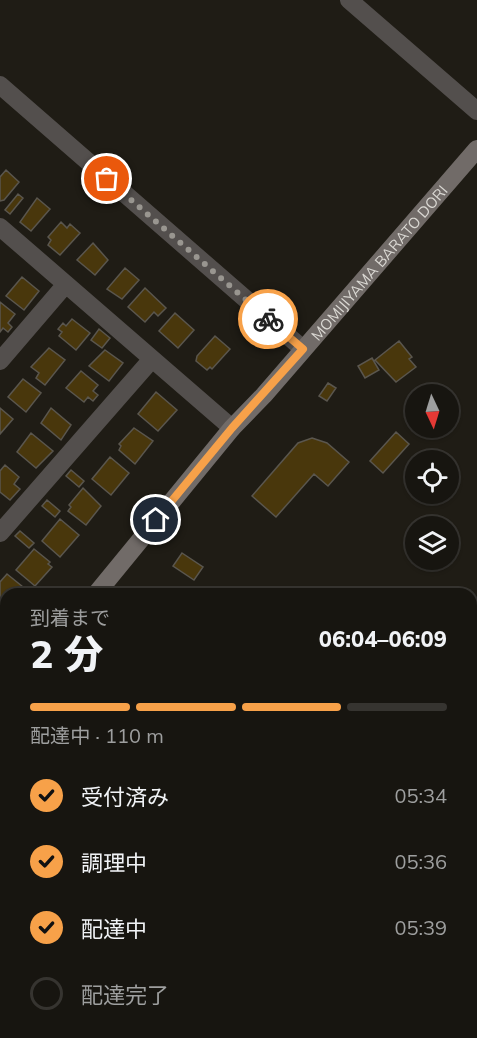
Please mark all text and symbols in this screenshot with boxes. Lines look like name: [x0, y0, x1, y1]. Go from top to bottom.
pin: [81, 153, 132, 204]
icon: bag: [90, 162, 123, 195]
street label: MOMIJIYAMA BARATO DORI: [306, 181, 451, 344]
courier: [238, 289, 298, 349]
icon: bike: [252, 303, 285, 336]
north arrow: [405, 384, 459, 438]
map controls: [405, 384, 459, 570]
button: locate: [405, 450, 459, 504]
pin: [130, 494, 181, 545]
icon: home: [139, 503, 172, 536]
button: layers: [405, 516, 459, 570]
text: 到着まで: [30, 605, 110, 630]
text: 06:04–06:09: [319, 625, 447, 653]
text: 2 分: [30, 629, 103, 678]
text: 配達中 · 110 m: [30, 723, 164, 748]
icon: check: [30, 779, 63, 812]
text: 受付済み: [81, 783, 169, 811]
text: 05:34: [394, 783, 447, 808]
icon: check: [30, 845, 63, 878]
text: 調理中: [81, 849, 147, 877]
text: 05:36: [394, 849, 447, 874]
icon: check: [30, 911, 63, 944]
text: 配達中: [81, 915, 147, 943]
text: 05:39: [394, 915, 447, 940]
text: 配達完了: [81, 981, 169, 1009]

